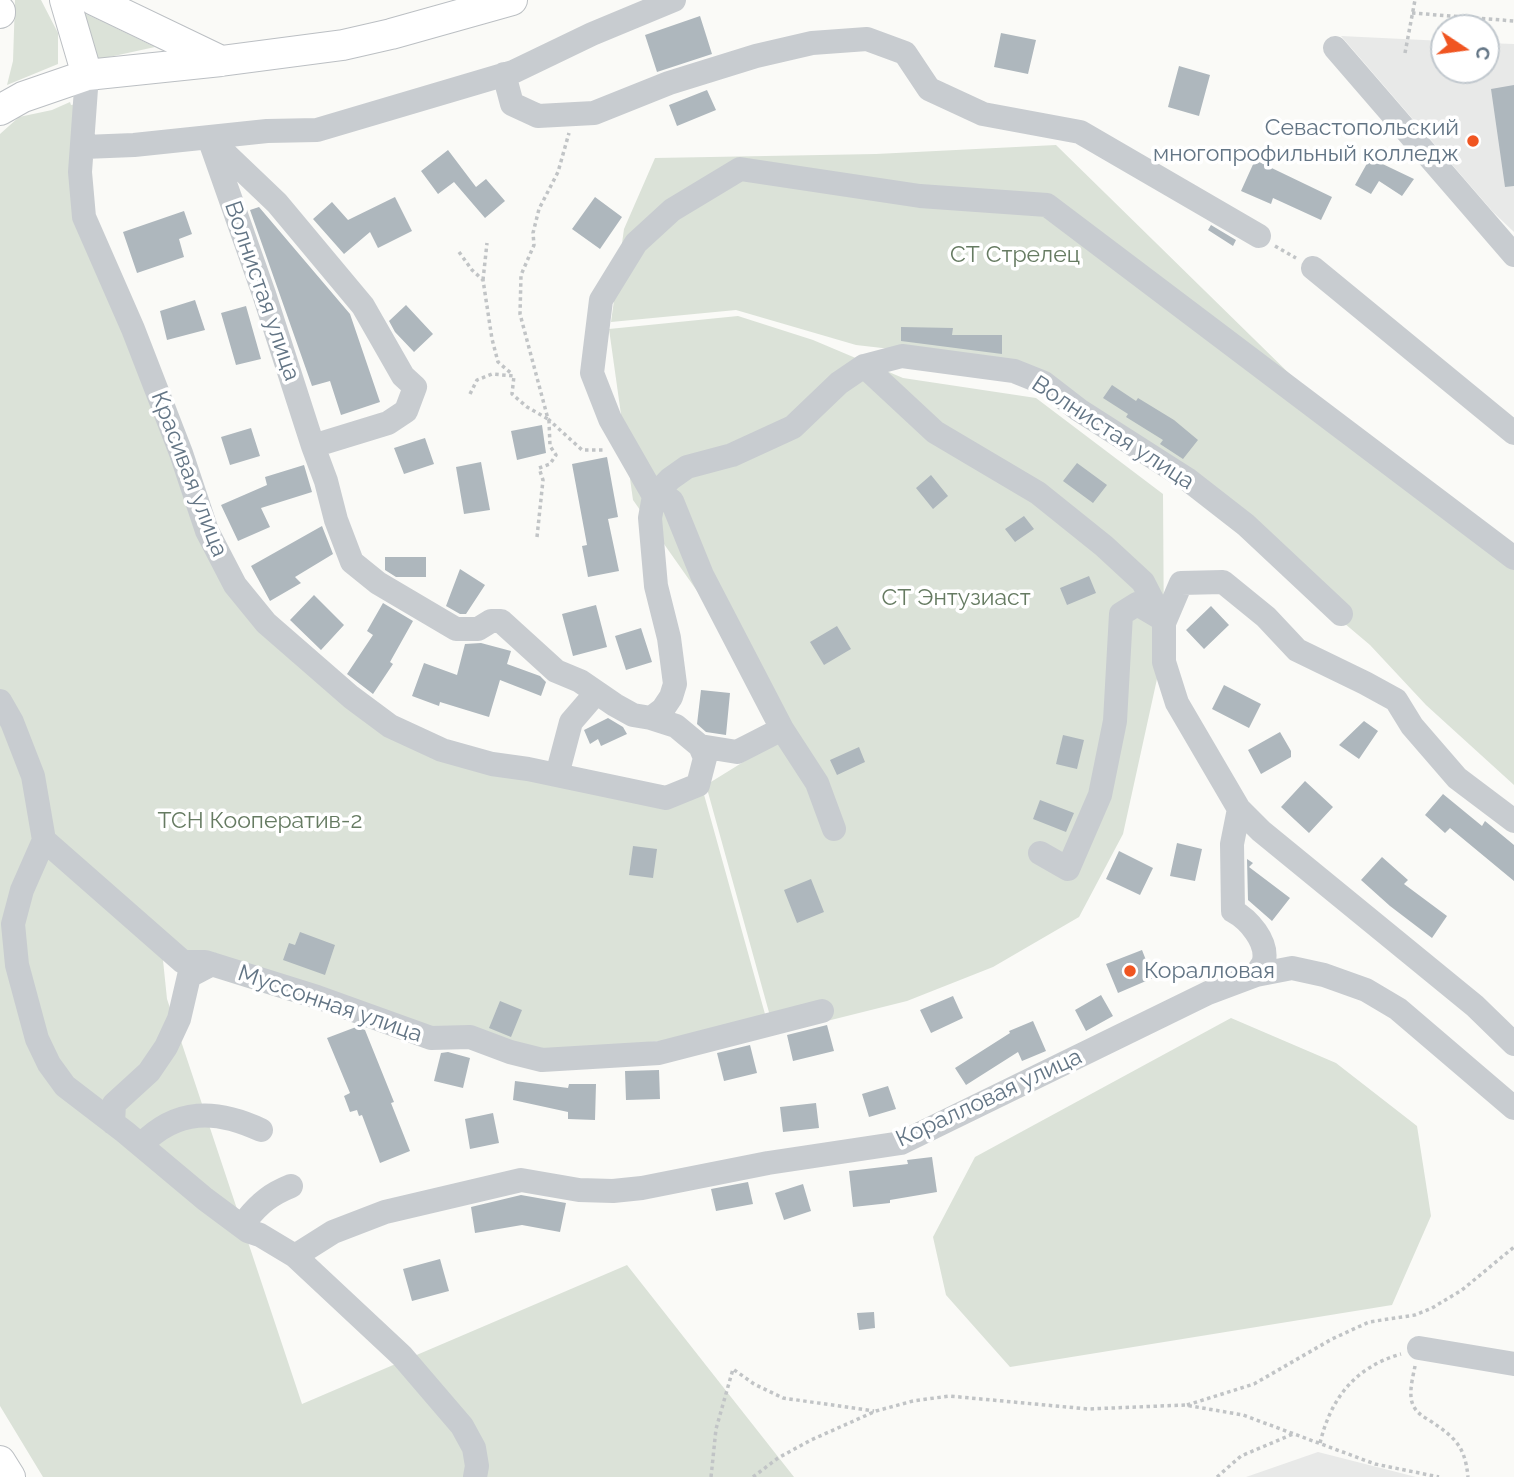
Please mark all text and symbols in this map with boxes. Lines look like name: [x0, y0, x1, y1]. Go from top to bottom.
north arrow: [1430, 14, 1500, 84]
text: С: [1471, 44, 1496, 62]
place label: Севастопольский многопрофильный колледж: [1153, 114, 1459, 168]
marker: Севастопольский многопрофильный колледж: [1465, 133, 1481, 149]
street label: Волнистая улица: [218, 198, 306, 384]
park label: СТ Стрелец: [950, 241, 1080, 269]
street label: Волнистая улица: [1027, 370, 1199, 496]
street label: Красивая улица: [145, 387, 233, 561]
park label: СТ Энтузиаст: [881, 584, 1031, 612]
park label: ТСН Кооператив-2: [158, 807, 362, 835]
place label: Коралловая: [1144, 957, 1275, 985]
street label: Муссонная улица: [234, 960, 426, 1048]
marker: Коралловая: [1122, 963, 1138, 979]
street label: Коралловая улица: [892, 1043, 1086, 1153]

